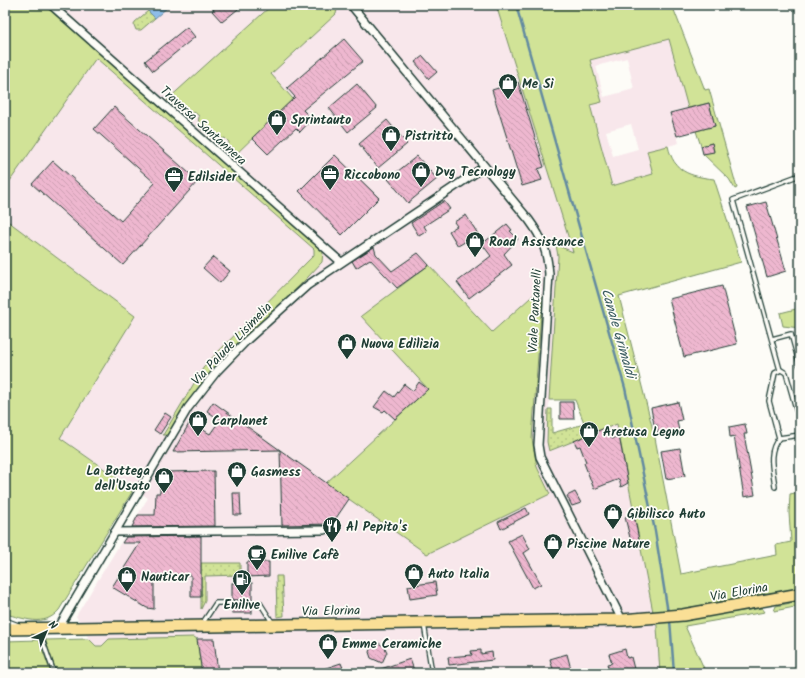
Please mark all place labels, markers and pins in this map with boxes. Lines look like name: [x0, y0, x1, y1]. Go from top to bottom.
shop icon: Me Si: [497, 72, 519, 100]
place label: Me Si: [522, 74, 554, 95]
shop icon: Sprintauto: [266, 108, 288, 136]
place label: Sprintauto: [291, 110, 351, 131]
shop icon: Pistritto: [380, 124, 402, 152]
place label: Pistritto: [405, 126, 453, 147]
shop icon: Dvg Tecnology: [410, 160, 432, 188]
place label: Dvg Tecnology: [435, 162, 516, 183]
office icon: Riccobono: [319, 163, 341, 191]
office icon: Edilsider: [163, 165, 185, 193]
place label: Riccobono: [344, 165, 400, 186]
place label: Edilsider: [188, 167, 238, 188]
shop icon: Road Assistance: [464, 230, 486, 258]
place label: Road Assistance: [489, 232, 584, 253]
shop icon: Nuova Edilizia: [336, 332, 358, 360]
place label: Nuova Edilizia: [361, 334, 440, 355]
shop icon: Carplanet: [187, 409, 209, 437]
place label: Carplanet: [212, 411, 268, 432]
shop icon: Aretusa Legno: [578, 420, 600, 448]
place label: Aretusa Legno: [603, 422, 685, 443]
shop icon: Gasmess: [226, 460, 248, 488]
place label: La Bottega dell'Usato: [86, 461, 150, 497]
place label: Gasmess: [251, 462, 301, 483]
shop icon: La Bottega dell'Usato: [153, 466, 175, 494]
shop icon: Gibilisco Auto: [602, 502, 624, 530]
place label: Gibilisco Auto: [627, 504, 705, 525]
restaurant icon: Al Pepito's: [321, 515, 343, 543]
place label: Al Pepito's: [346, 517, 407, 538]
shop icon: Piscine Nature: [542, 532, 564, 560]
place label: Piscine Nature: [567, 534, 651, 555]
cafe icon: Enilive Cafè: [246, 543, 268, 571]
place label: Enilive Cafè: [271, 545, 340, 566]
shop icon: Auto Italia: [403, 562, 425, 590]
place label: Auto Italia: [428, 564, 490, 585]
shop icon: Nauticar: [116, 565, 138, 593]
place label: Nauticar: [141, 567, 190, 588]
fuel station icon: Enilive: [231, 568, 253, 596]
place label: Enilive: [224, 595, 261, 616]
shop icon: Emme Ceramiche: [317, 632, 339, 660]
place label: Emme Ceramiche: [342, 634, 442, 655]

